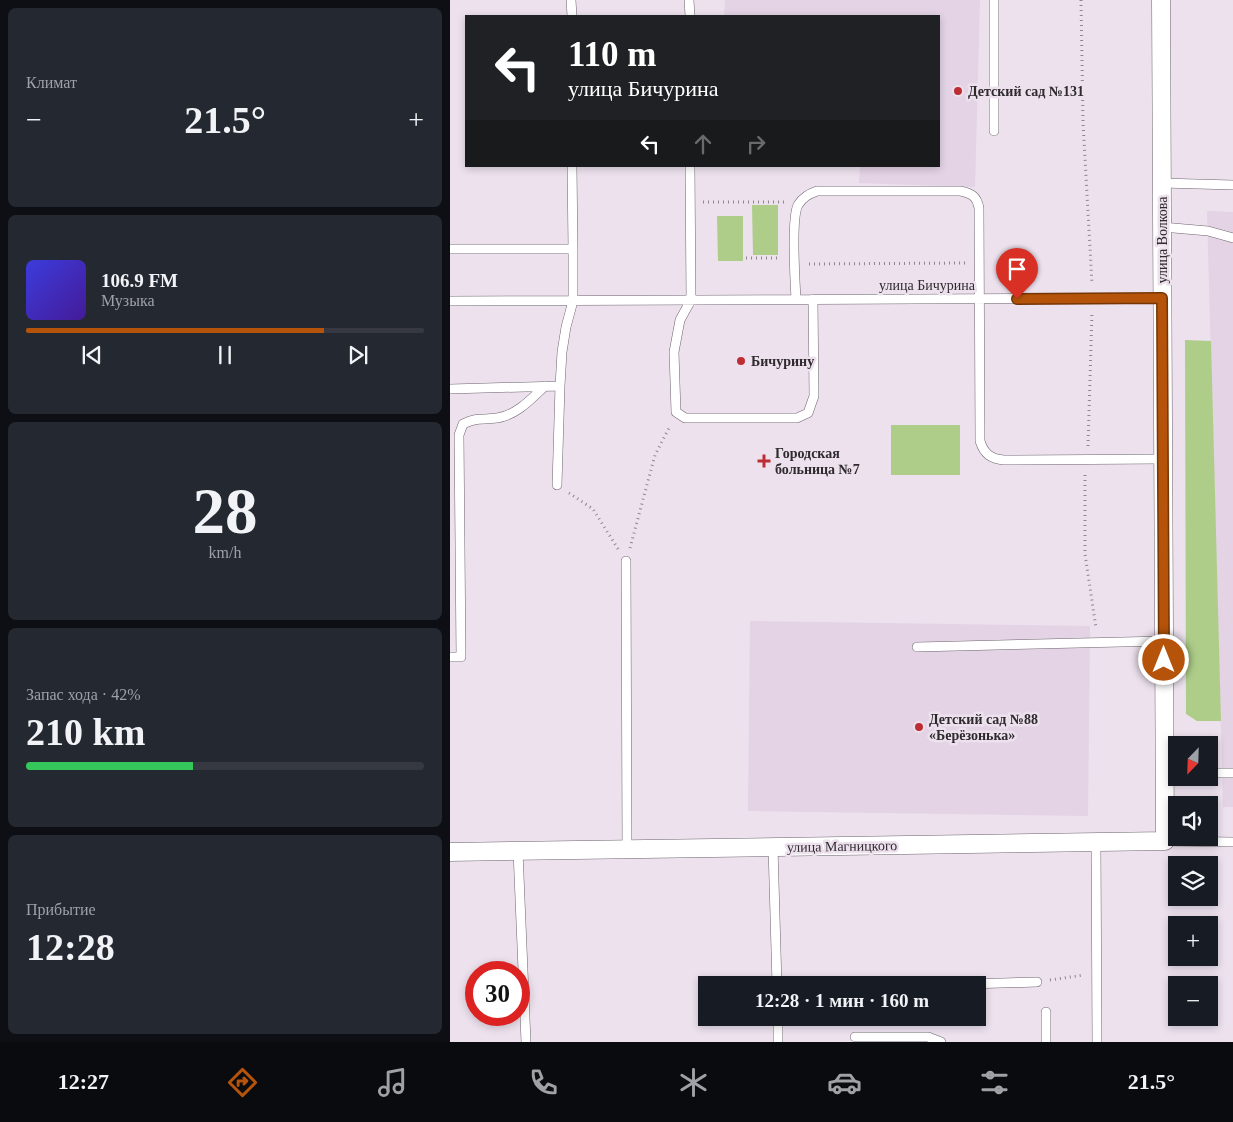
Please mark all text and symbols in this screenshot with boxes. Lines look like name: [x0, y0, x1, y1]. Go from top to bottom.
icon: left: [485, 35, 550, 100]
text: 110 m: [568, 35, 656, 74]
text: Климат: [26, 74, 77, 91]
text: улица Бичурина: [568, 76, 719, 101]
place label: Детский сад №131: [968, 84, 1084, 99]
marker: Детский сад №131: [952, 85, 964, 97]
text: 21.5°: [184, 99, 266, 141]
text: −: [26, 104, 42, 135]
text: +: [408, 104, 424, 135]
icon: left: [636, 130, 664, 158]
icon: ahead: [689, 130, 717, 158]
icon: right: [742, 130, 770, 158]
street label: улица Волкова: [1155, 196, 1170, 283]
pin: [996, 248, 1038, 299]
icon: arrive: [1003, 255, 1031, 283]
text: 106.9 FM: [101, 270, 178, 291]
street label: улица Бичурина: [879, 278, 976, 293]
text: Музыка: [101, 292, 155, 309]
icon: previous: [78, 341, 106, 369]
icon: pause: [211, 341, 239, 369]
icon: next: [344, 341, 372, 369]
place label: Бичурину: [751, 354, 814, 369]
marker: Бичурину: [735, 355, 747, 367]
place label: Городская больница №7: [775, 446, 860, 477]
marker: Городская больница №7: [757, 454, 771, 468]
text: 28: [193, 475, 258, 547]
text: km/h: [209, 544, 241, 561]
position arrow: [1137, 633, 1189, 685]
text: Запас хода · 42%: [26, 686, 141, 703]
text: 210 km: [26, 711, 145, 753]
place label: Детский сад №88 «Берёзонька»: [929, 712, 1038, 743]
marker: Детский сад №88 «Берёзонька»: [913, 721, 925, 733]
north arrow: [1168, 736, 1218, 786]
map controls: [1168, 736, 1218, 1026]
button: sound: [1168, 796, 1218, 846]
street label: улица Магницкого: [787, 838, 897, 855]
button: layers: [1168, 856, 1218, 906]
text: Прибытие: [26, 901, 96, 918]
button: +: [1168, 916, 1218, 966]
text: 12:28: [26, 926, 115, 968]
speed limit sign: 30: [465, 961, 530, 1026]
button: −: [1168, 976, 1218, 1026]
text: 12:28 · 1 мин · 160 m: [755, 990, 929, 1011]
icon: directions: [225, 1065, 260, 1100]
icon: music: [375, 1065, 410, 1100]
icon: phone: [526, 1065, 561, 1100]
icon: climate: [676, 1065, 711, 1100]
icon: car: [827, 1065, 862, 1100]
icon: filters: [977, 1065, 1012, 1100]
text: 12:27: [58, 1069, 109, 1094]
text: 21.5°: [1128, 1069, 1175, 1094]

